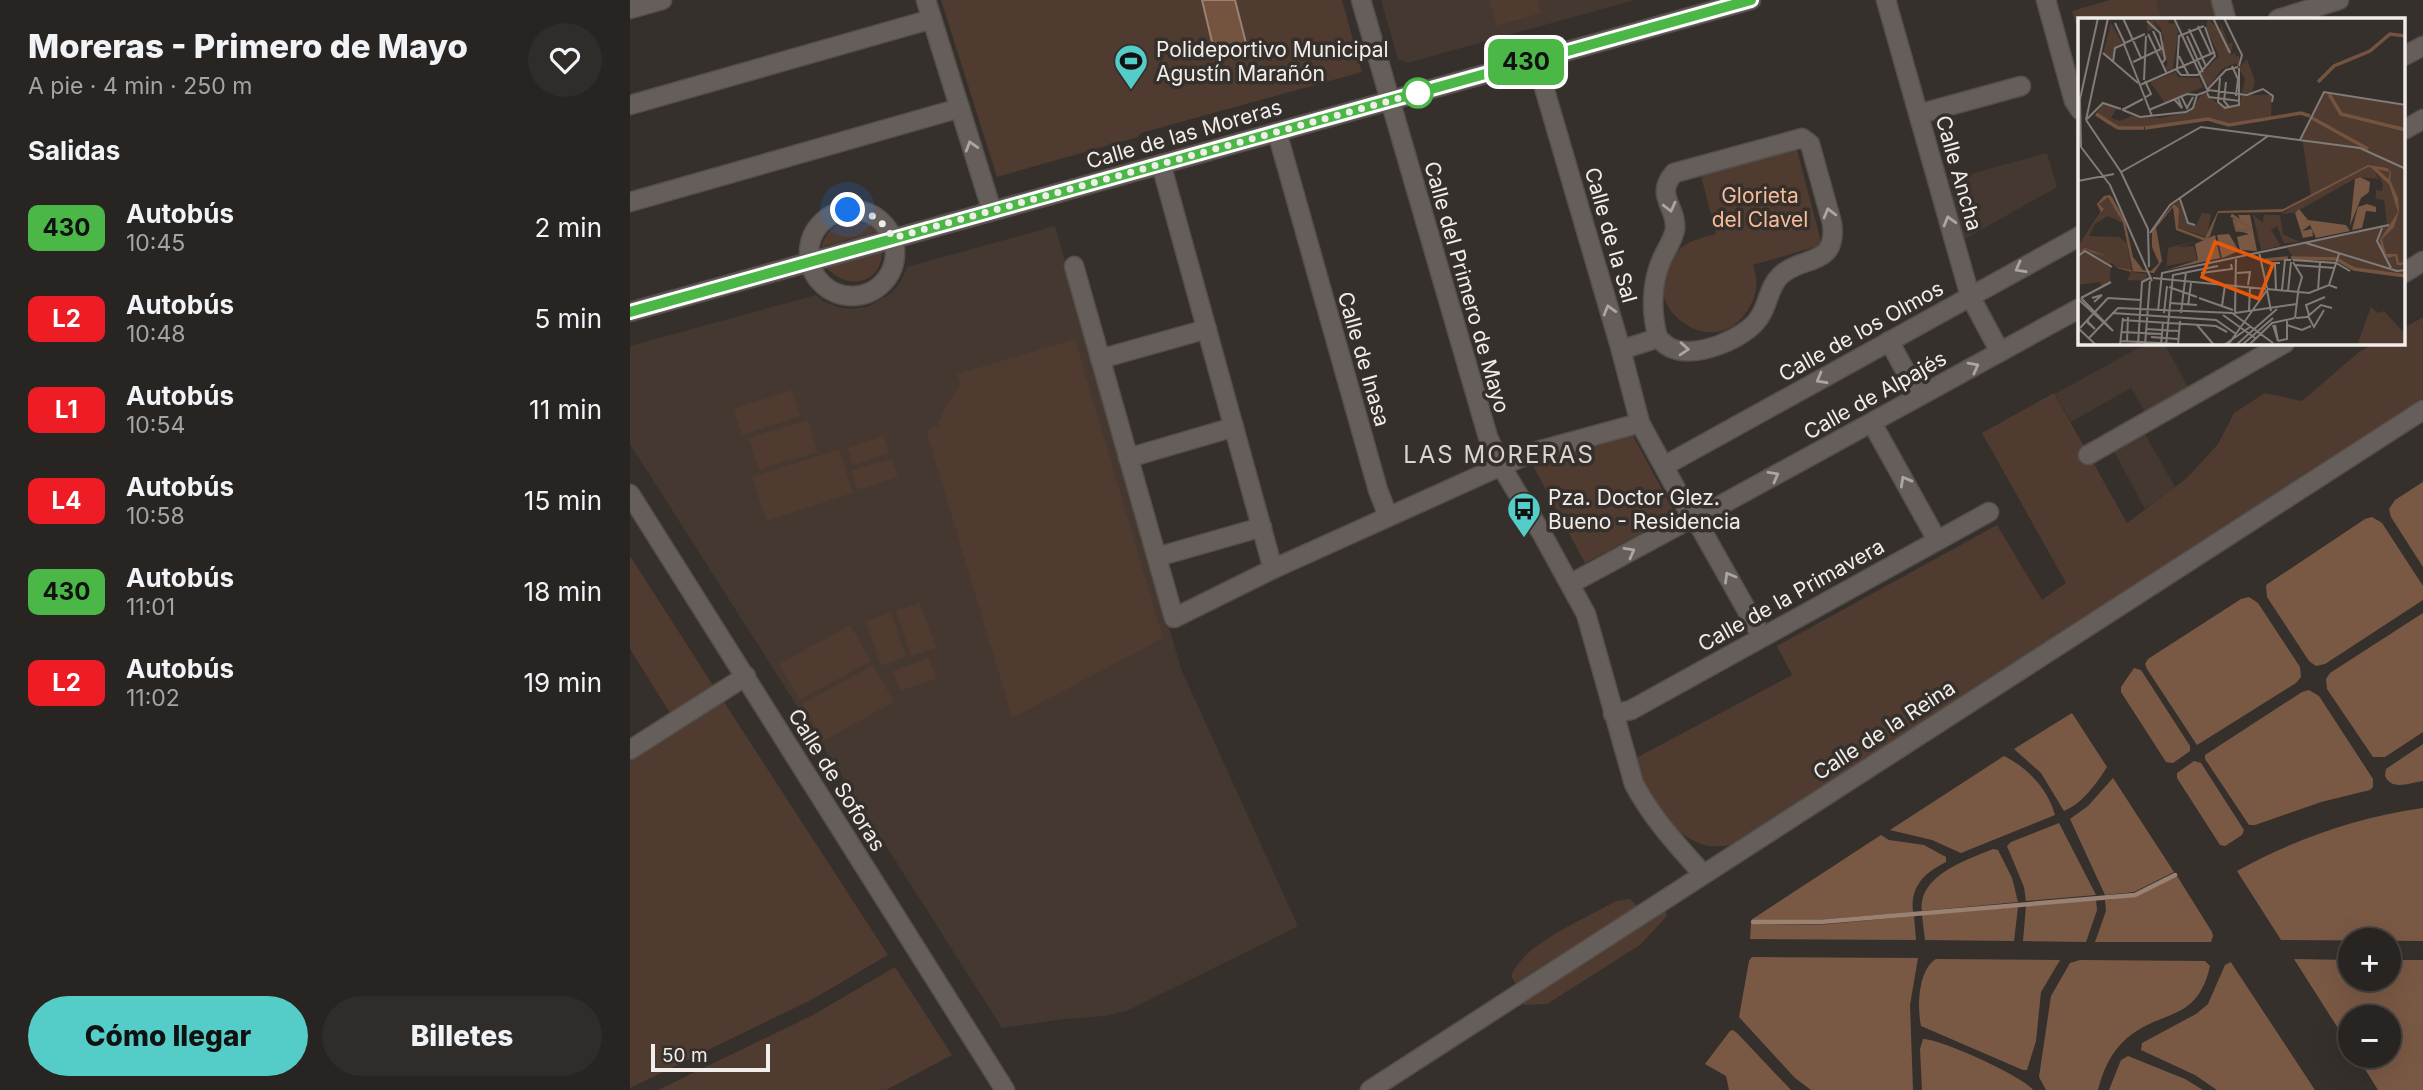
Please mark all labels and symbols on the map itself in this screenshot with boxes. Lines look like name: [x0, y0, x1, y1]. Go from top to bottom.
inset map: [2078, 18, 2406, 345]
place label: Polideportivo Municipal Agustín Marañón: [1156, 37, 1389, 86]
line badge: 430: [1486, 39, 1566, 85]
sports icon: Polideportivo Municipal Agustín Marañón: [1112, 42, 1150, 91]
unlabelled marker: [1403, 78, 1433, 108]
street label: Calle de las Moreras: [1083, 94, 1285, 174]
street label: Calle Ancha: [1931, 113, 1987, 233]
one-way arrow: [965, 141, 980, 153]
street label: Calle del Primero de Mayo: [1419, 158, 1515, 416]
street label: Calle de la Sal: [1580, 164, 1642, 306]
park label: Glorieta del Clavel: [1712, 183, 1808, 232]
your location: [830, 192, 865, 227]
one-way arrow: [1662, 201, 1676, 213]
one-way arrow: [1823, 207, 1837, 219]
one-way arrow: [1943, 215, 1957, 227]
one-way arrow: [2015, 260, 2027, 273]
street label: Calle de los Olmos: [1774, 275, 1948, 387]
street label: Calle de Inasa: [1333, 289, 1395, 429]
one-way arrow: [1603, 304, 1618, 316]
one-way arrow: [1679, 341, 1690, 356]
street label: Calle de Alpajés: [1799, 345, 1951, 445]
one-way arrow: [1966, 361, 1979, 375]
one-way arrow: [1816, 371, 1829, 384]
district label: LAS MORERAS: [1403, 440, 1595, 469]
one-way arrow: [1767, 471, 1779, 484]
one-way arrow: [1900, 476, 1913, 489]
place label: Pza. Doctor Glez. Bueno - Residencia: [1548, 485, 1741, 534]
bus stop icon: Pza. Doctor Glez. Bueno - Residencia: [1505, 490, 1543, 539]
street label: Calle de la Primavera: [1693, 533, 1889, 657]
one-way arrow: [1622, 547, 1635, 560]
one-way arrow: [1724, 572, 1737, 585]
street label: Calle de la Reina: [1808, 675, 1960, 785]
street label: Calle de Soforas: [783, 704, 891, 856]
scale bar: [651, 1041, 770, 1073]

